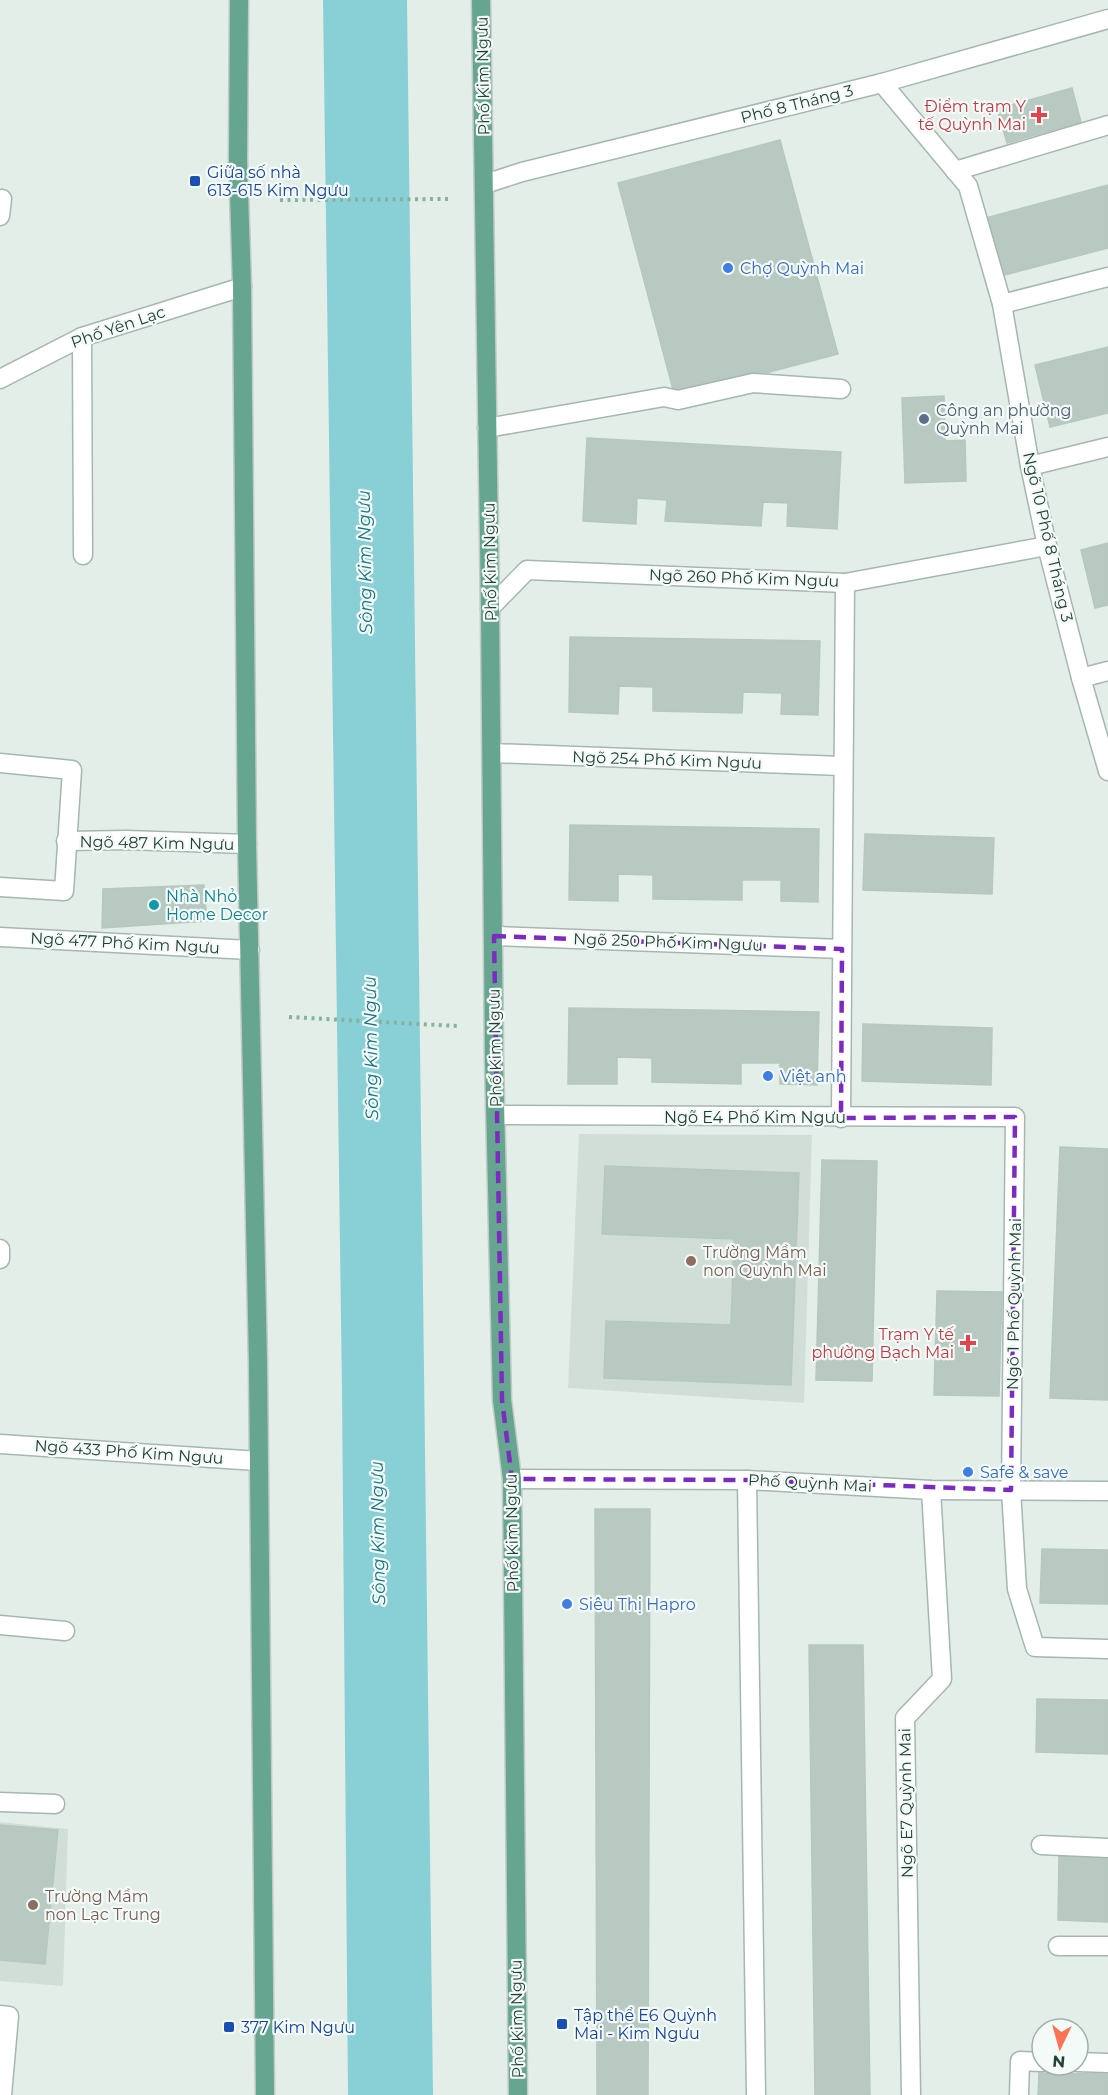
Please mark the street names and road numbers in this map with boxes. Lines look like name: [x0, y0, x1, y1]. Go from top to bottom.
street label: Phố Kim Ngưu: [472, 16, 494, 136]
street label: Phố 8 Tháng 3: [739, 81, 855, 127]
street label: Phố Yên Lạc: [68, 302, 168, 352]
street label: Ngõ 10 Phố 8 Tháng 3: [1019, 450, 1077, 624]
street label: Phố Kim Ngưu: [479, 502, 501, 622]
street label: Ngõ 260 Phố Kim Ngưu: [648, 565, 840, 591]
street label: Ngõ 254 Phố Kim Ngưu: [572, 747, 762, 773]
street label: Ngõ 487 Kim Ngưu: [79, 832, 235, 854]
street label: Ngõ 477 Phố Kim Ngưu: [30, 929, 220, 957]
street label: Ngõ 250 Phố Kim Ngưu: [573, 929, 763, 955]
street label: Phố Kim Ngưu: [484, 988, 506, 1108]
street label: Ngõ E4 Phố Kim Ngưu: [664, 1108, 846, 1127]
street label: Ngõ 1 Phố Quỳnh Mai: [1003, 1218, 1025, 1390]
street label: Ngõ 433 Phố Kim Ngưu: [34, 1436, 224, 1468]
street label: Phố Quỳnh Mai: [748, 1470, 872, 1496]
street label: Phố Kim Ngưu: [501, 1473, 523, 1593]
street label: Ngõ E7 Quỳnh Mai: [895, 1728, 917, 1878]
street label: Phố Kim Ngưu: [506, 1959, 528, 2079]

